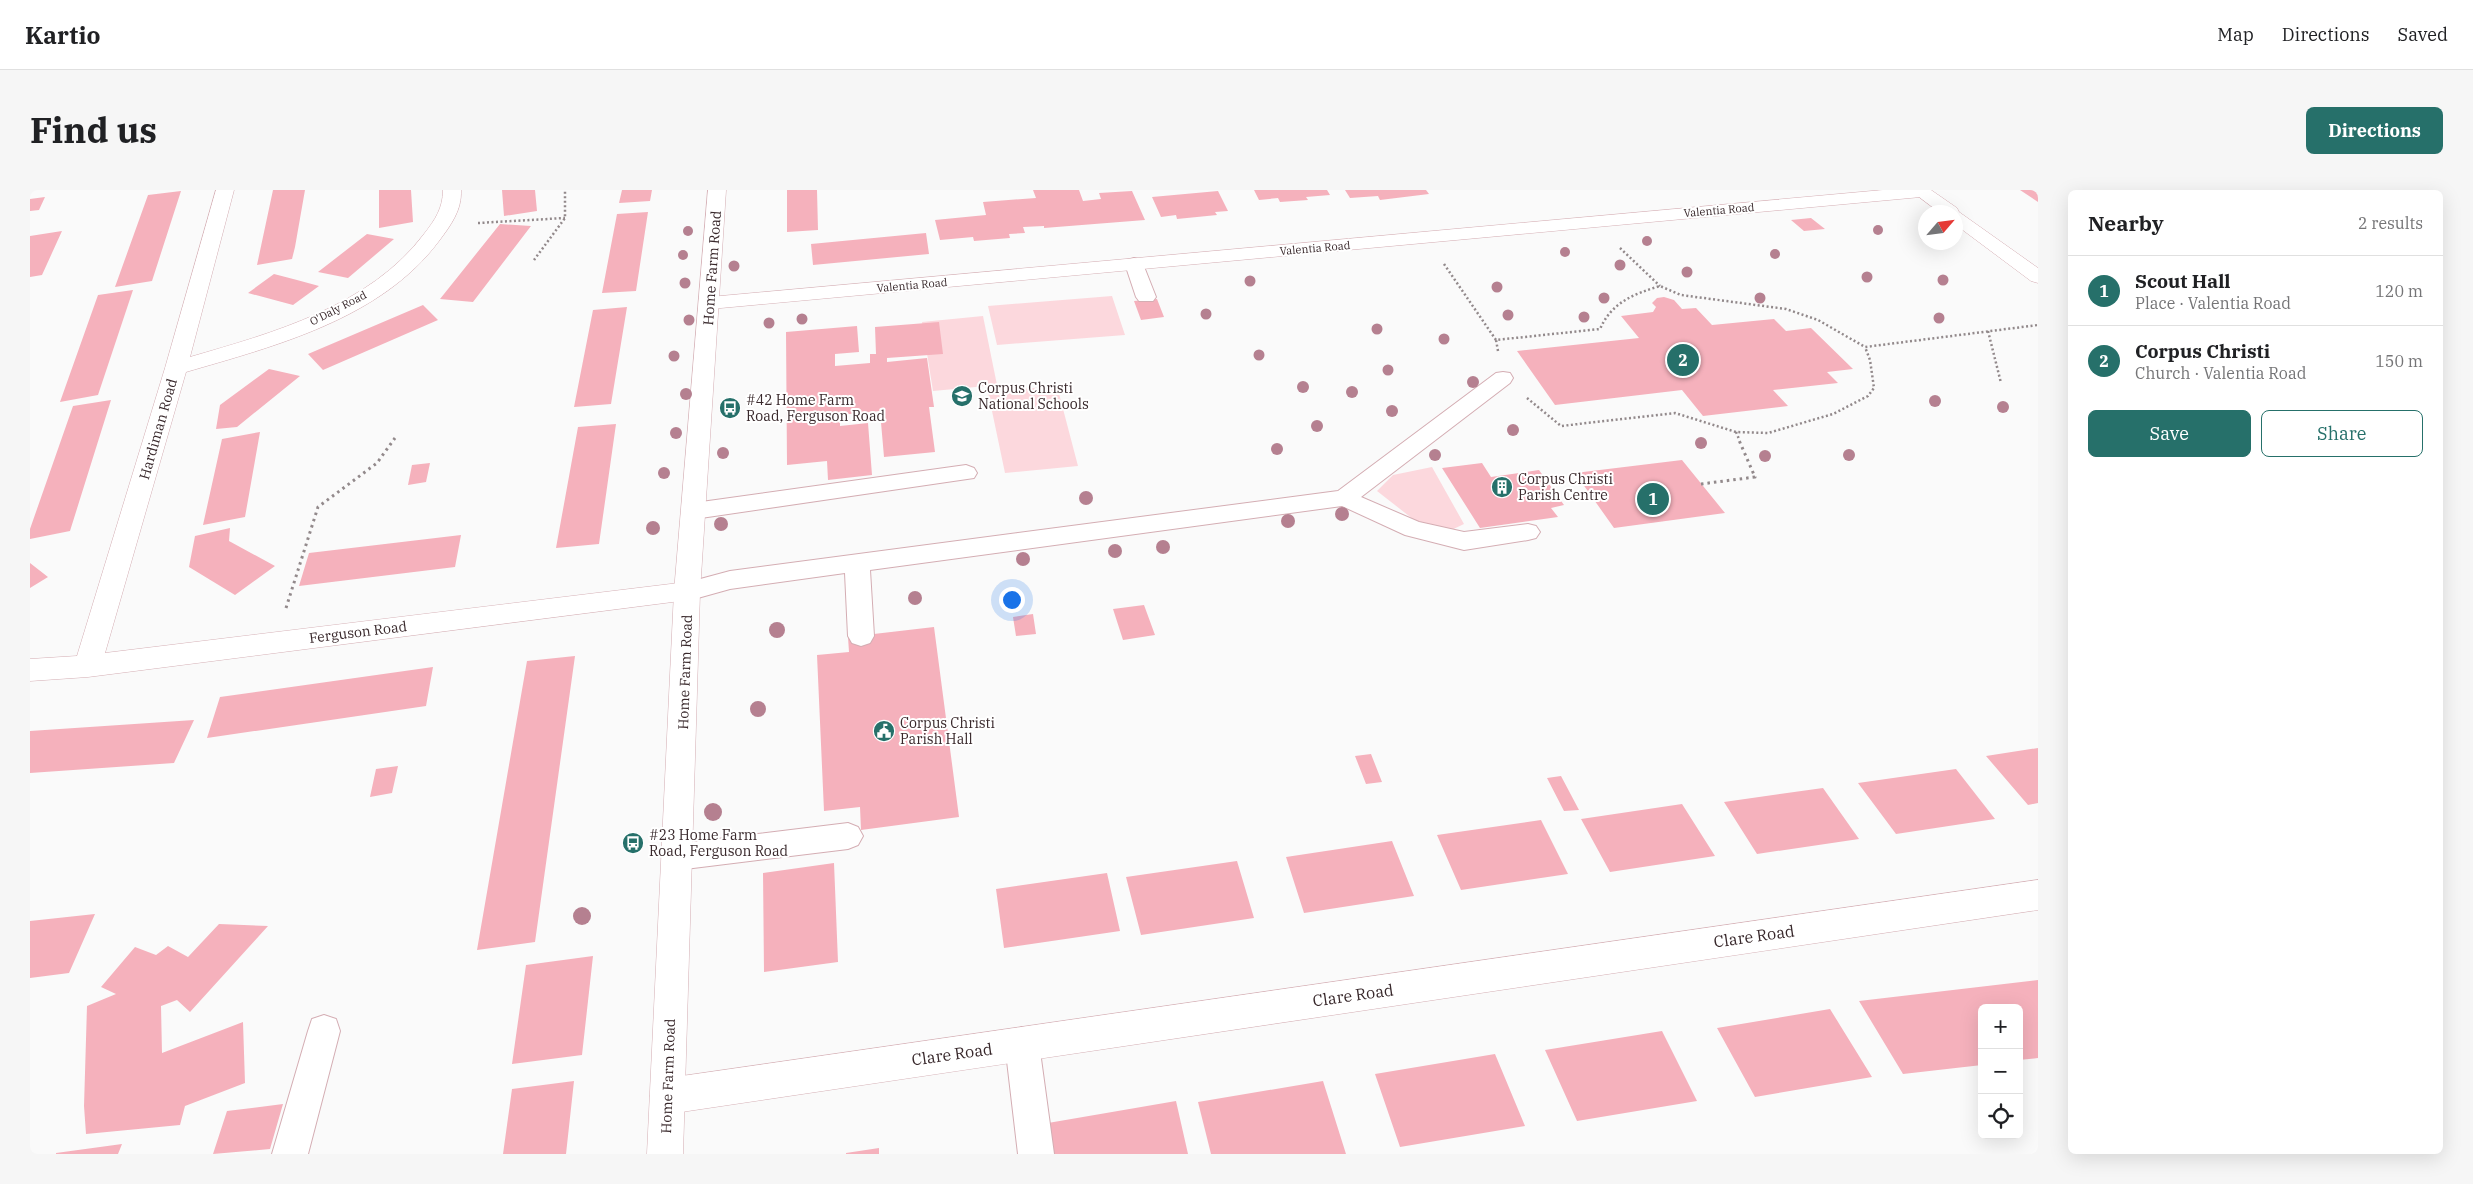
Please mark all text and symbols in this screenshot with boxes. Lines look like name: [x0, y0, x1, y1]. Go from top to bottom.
text: Kartio: [25, 19, 100, 51]
text: Map: [2217, 23, 2254, 46]
text: Directions: [2282, 23, 2370, 46]
text: Saved: [2398, 23, 2448, 46]
text: Find us: [30, 107, 157, 153]
button: Directions: [2306, 107, 2443, 154]
street label: Valentia Road: [1683, 200, 1755, 220]
north arrow: [1918, 205, 1963, 250]
text: Nearby: [2088, 209, 2164, 237]
street label: Home Farm Road: [699, 210, 725, 326]
text: 2 results: [2358, 213, 2423, 233]
street label: Valentia Road: [1279, 238, 1351, 258]
text: Scout Hall: [2135, 269, 2231, 293]
street label: Valentia Road: [876, 275, 948, 295]
text: 1: [2099, 281, 2109, 301]
text: 120 m: [2375, 281, 2423, 301]
street label: O'Daly Road: [307, 288, 369, 328]
text: Place · Valentia Road: [2135, 293, 2291, 313]
text: Corpus Christi: [2135, 339, 2270, 363]
pin: 2: [1667, 341, 1699, 379]
text: 2: [2099, 351, 2109, 371]
text: 150 m: [2375, 351, 2423, 371]
text: Church · Valentia Road: [2135, 363, 2306, 383]
street label: Hardiman Road: [135, 376, 181, 482]
place label: Corpus Christi National Schools: [978, 379, 1089, 413]
school or university icon: Corpus Christi National Schools: [950, 384, 974, 408]
place label: #42 Home Farm Road, Ferguson Road: [746, 391, 886, 425]
bus stop icon: #42 Home Farm Road, Ferguson Road: [718, 396, 742, 420]
button: Save: [2088, 410, 2251, 457]
button: Share: [2261, 410, 2423, 457]
place label: Corpus Christi Parish Centre: [1518, 470, 1613, 504]
building icon: Corpus Christi Parish Centre: [1490, 475, 1514, 499]
pin: 1: [1637, 480, 1669, 518]
your location: [999, 587, 1025, 613]
street label: Home Farm Road: [674, 614, 696, 730]
street label: Ferguson Road: [308, 617, 408, 647]
place label: Corpus Christi Parish Hall: [900, 714, 995, 748]
public building icon: Corpus Christi Parish Hall: [872, 719, 896, 743]
place label: #23 Home Farm Road, Ferguson Road: [649, 826, 789, 860]
bus stop icon: #23 Home Farm Road, Ferguson Road: [621, 831, 645, 855]
street label: Clare Road: [1712, 920, 1796, 952]
street label: Clare Road: [1311, 979, 1395, 1011]
map controls: [1978, 1004, 2023, 1139]
button: +: [1978, 1004, 2023, 1049]
street label: Home Farm Road: [657, 1018, 679, 1134]
street label: Clare Road: [910, 1038, 994, 1070]
button: −: [1978, 1049, 2023, 1094]
button: locate: [1978, 1094, 2023, 1139]

